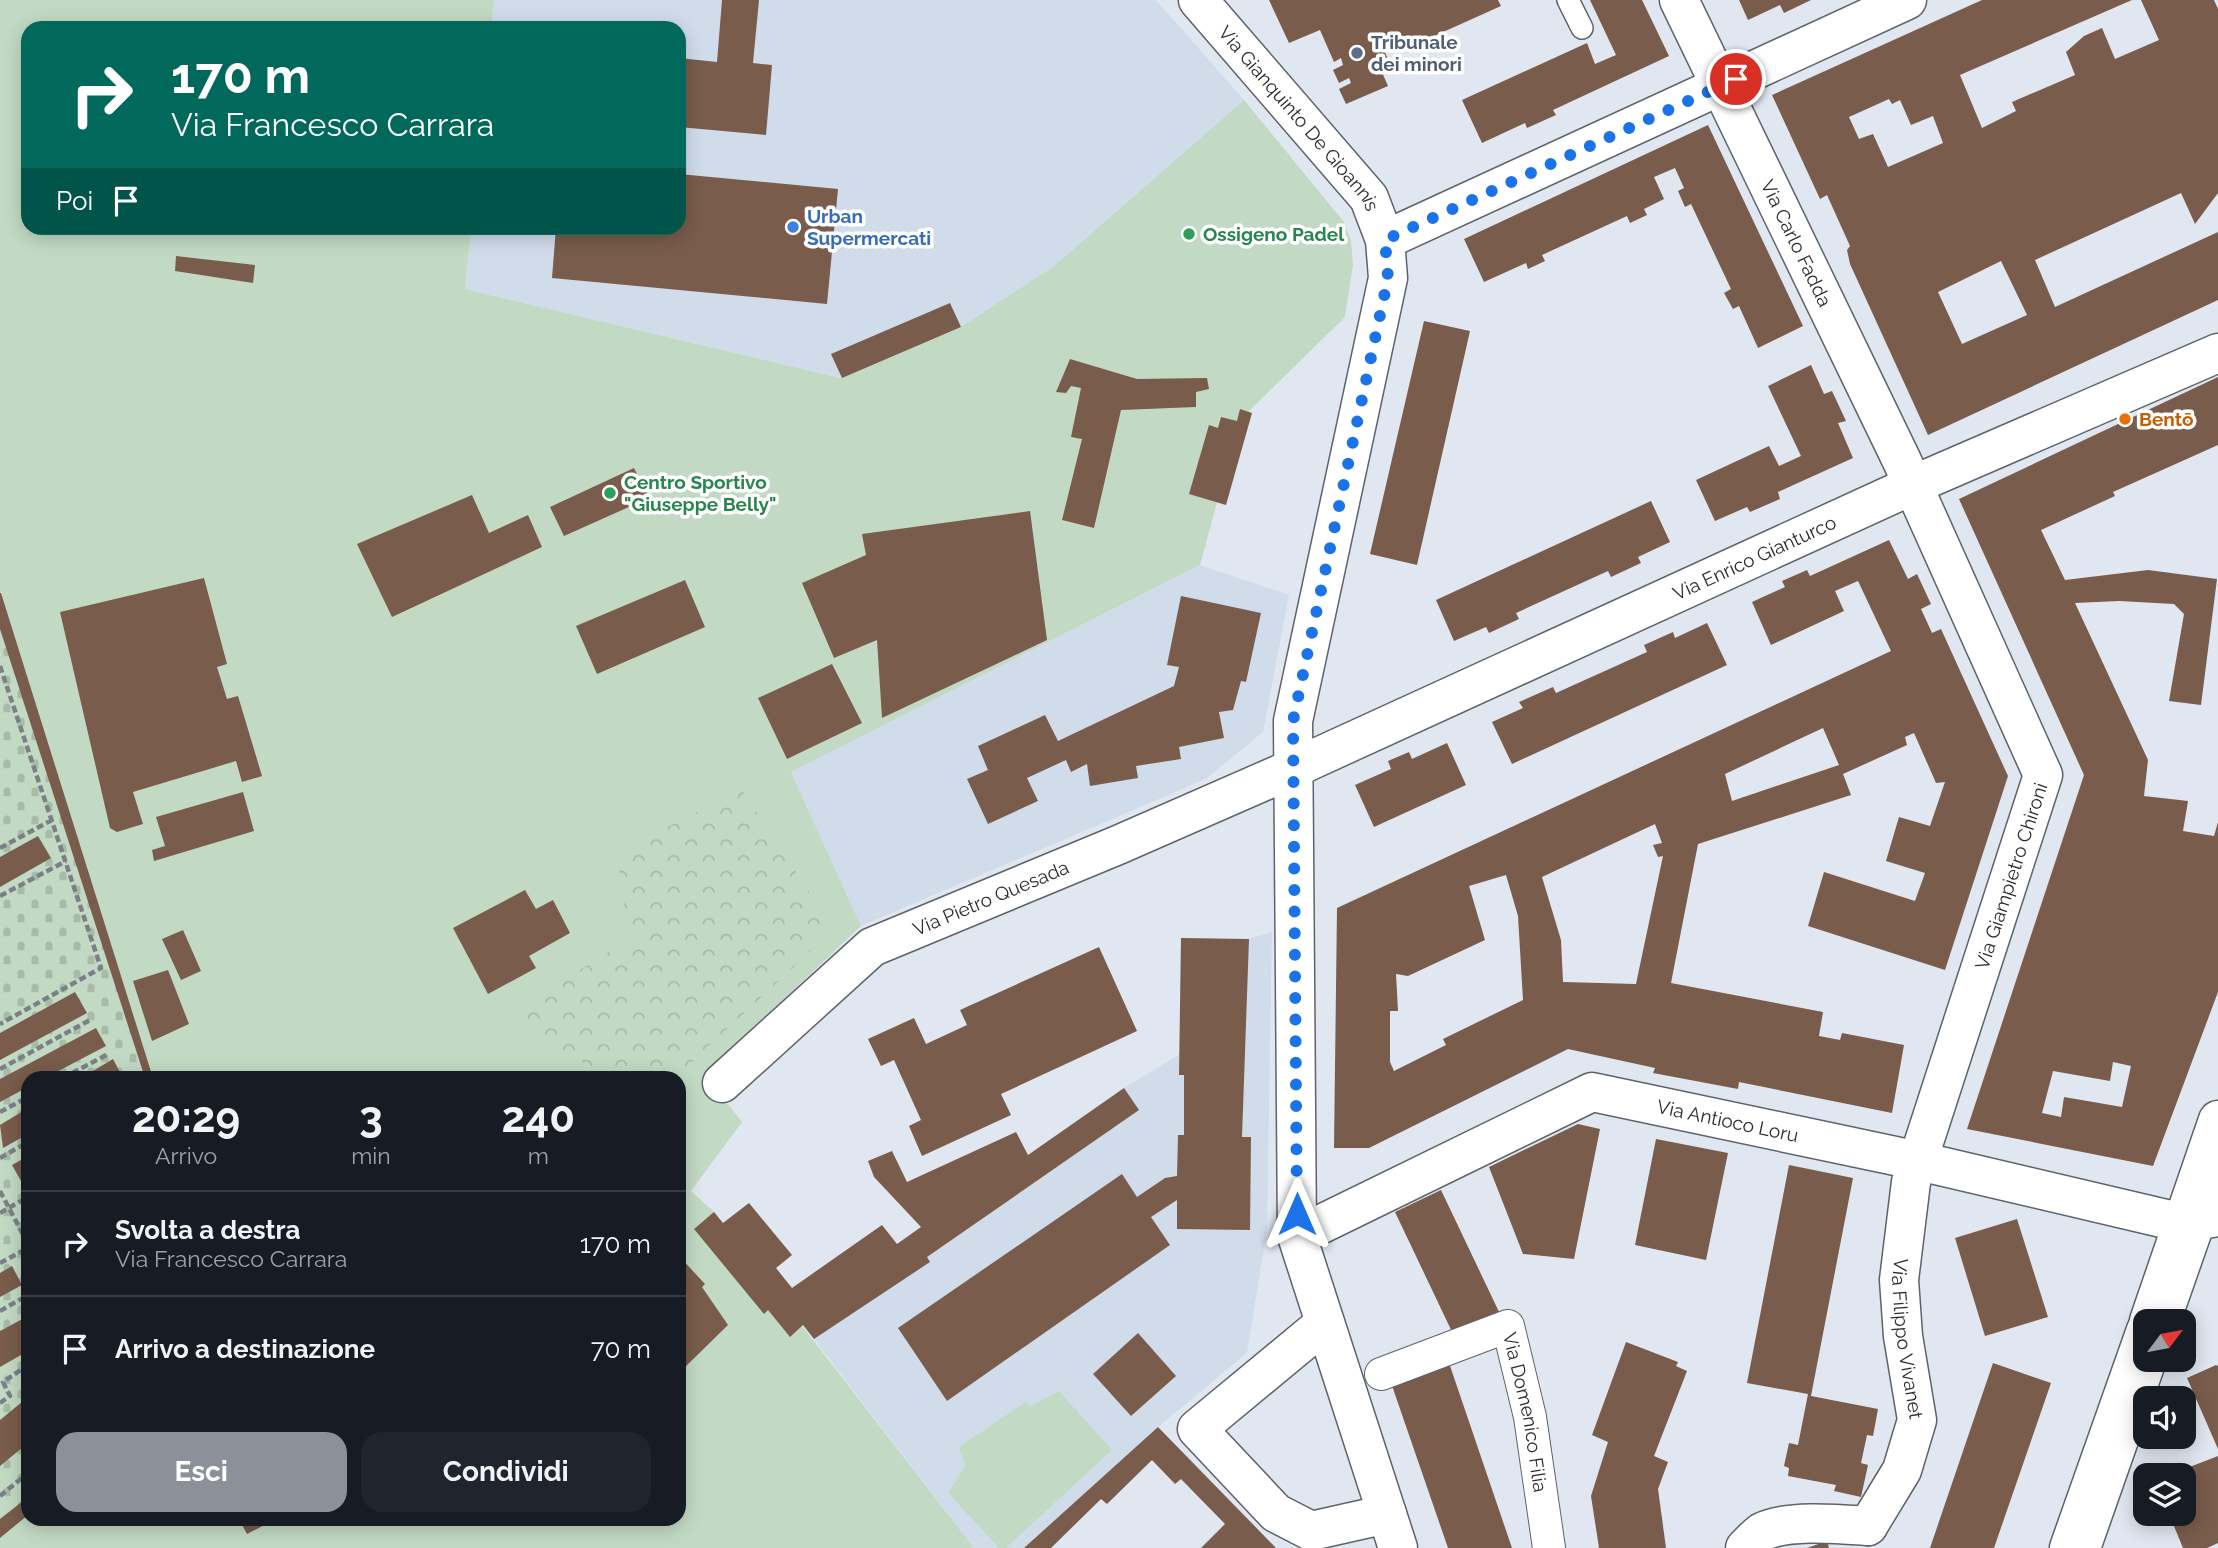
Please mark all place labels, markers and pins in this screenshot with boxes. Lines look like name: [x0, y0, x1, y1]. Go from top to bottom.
place label: Tribunale dei minori: [1371, 31, 1462, 75]
marker: Tribunale dei minori: [1349, 45, 1365, 61]
pin: [1706, 49, 1766, 109]
place label: Urban Supermercati: [807, 205, 931, 249]
marker: Urban Supermercati: [785, 219, 801, 235]
place label: Ossigeno Padel: [1203, 223, 1345, 245]
marker: Ossigeno Padel: [1181, 226, 1197, 242]
place label: Bentō: [2139, 408, 2193, 430]
marker: Bentō: [2117, 411, 2133, 427]
place label: Centro Sportivo "Giuseppe Belly": [624, 471, 776, 515]
marker: Centro Sportivo "Giuseppe Belly": [602, 485, 618, 501]

